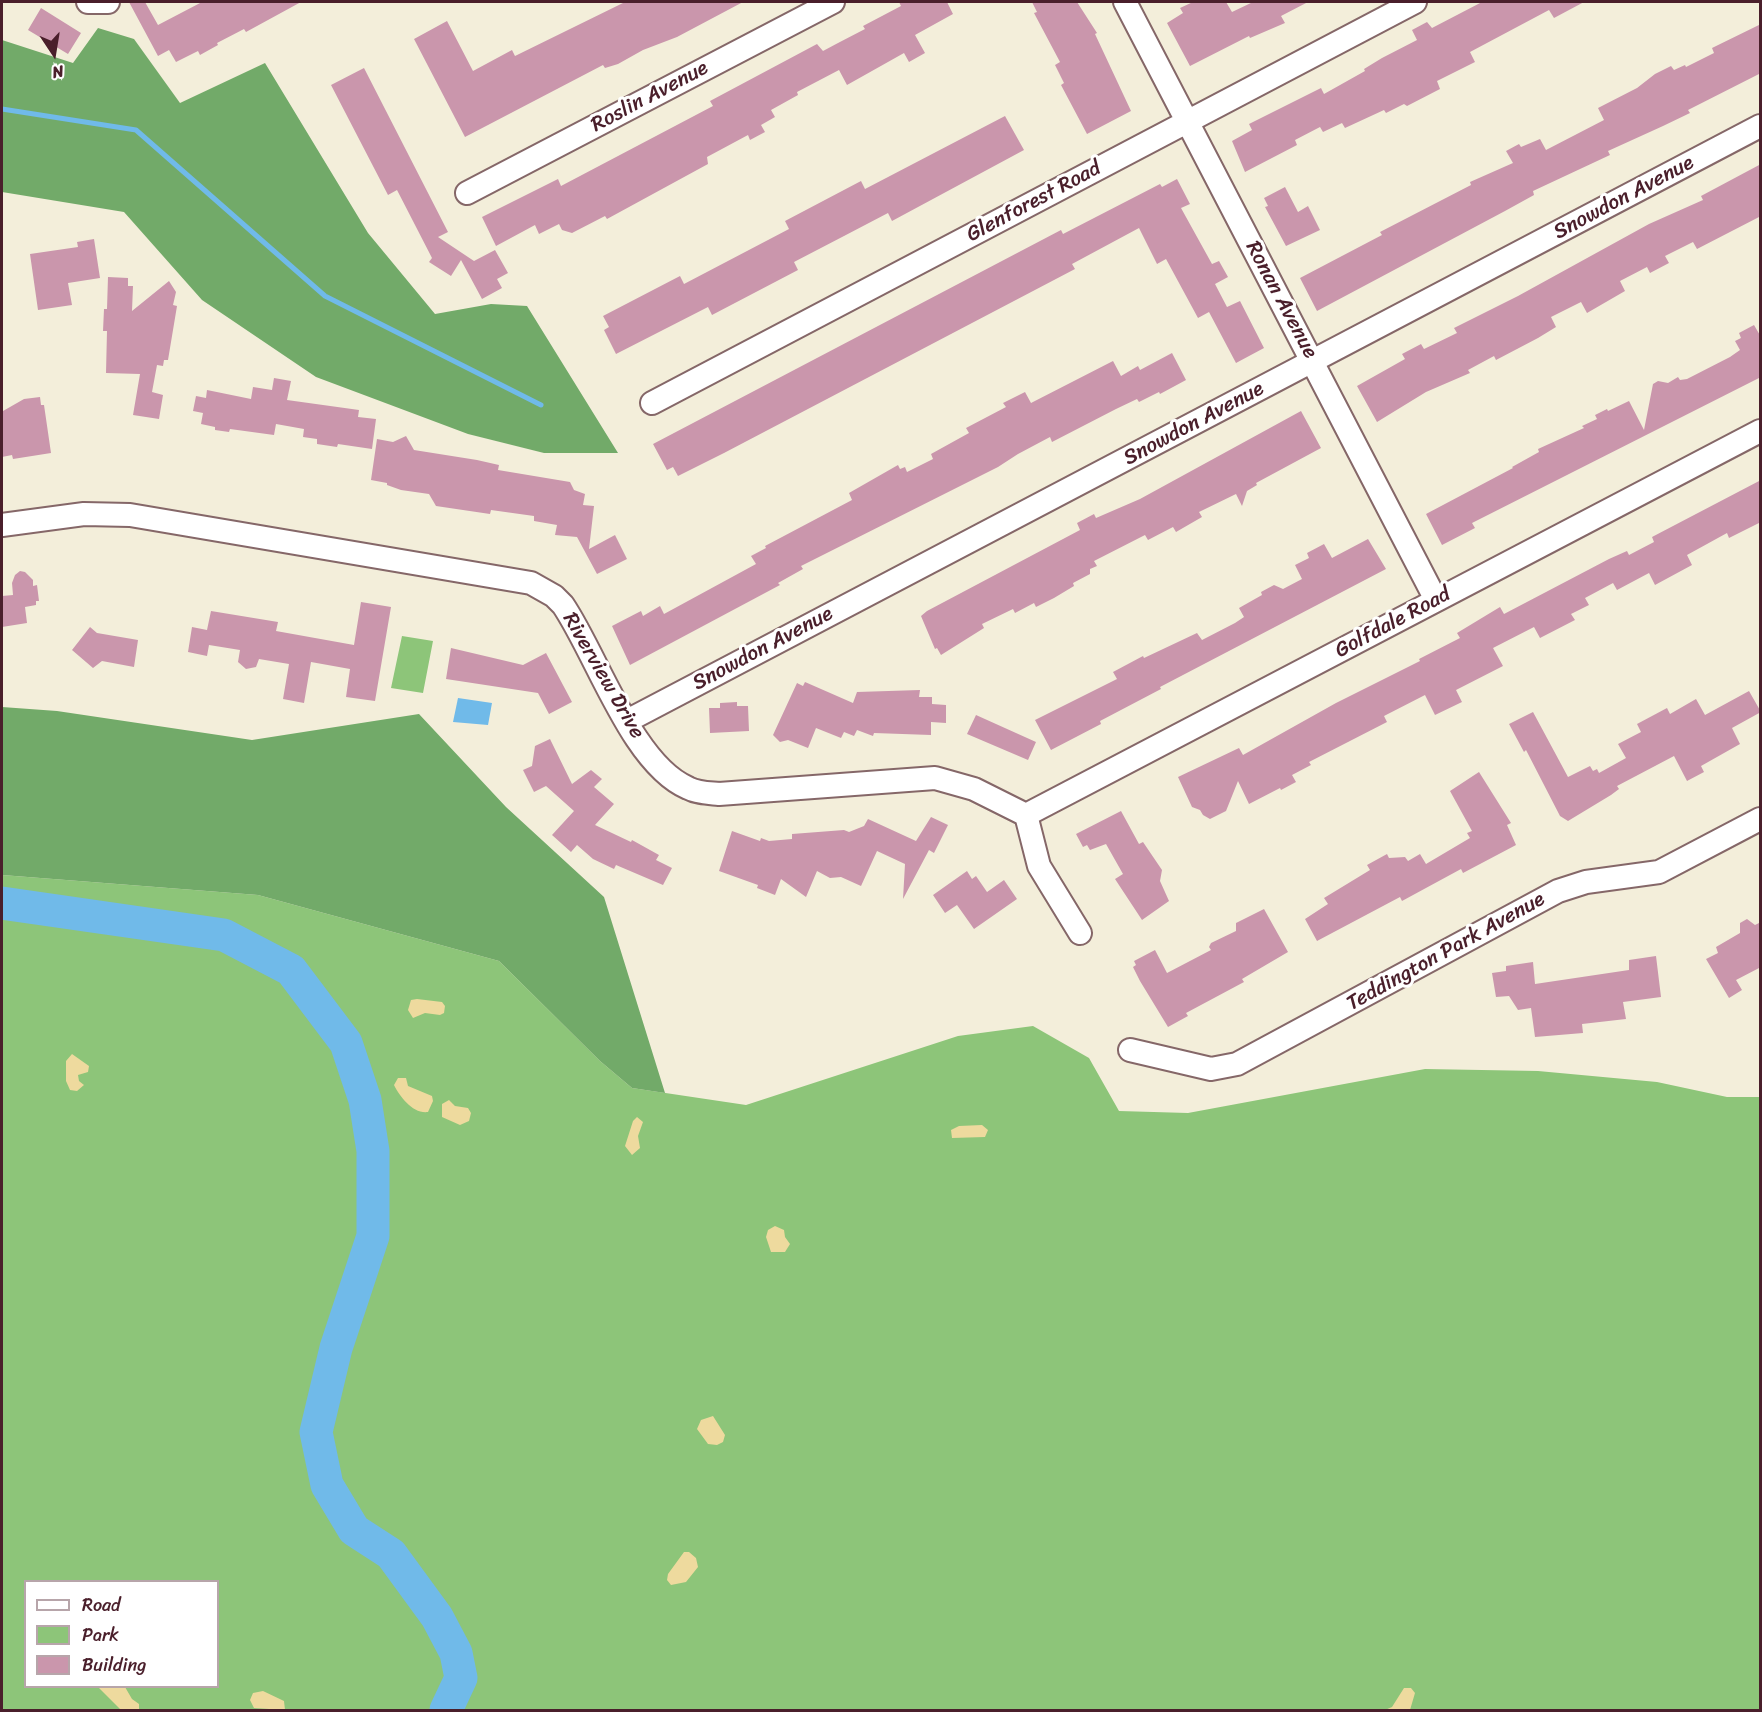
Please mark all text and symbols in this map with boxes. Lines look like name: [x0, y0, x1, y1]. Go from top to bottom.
north arrow: [24, 24, 84, 84]
street label: Roslin Avenue: [587, 56, 713, 138]
text: N: [49, 57, 66, 87]
street label: Snowdon Avenue: [1550, 150, 1698, 246]
street label: Glenforest Road: [963, 156, 1105, 248]
street label: Ronan Avenue: [1240, 237, 1322, 363]
street label: Snowdon Avenue: [1120, 376, 1268, 472]
street label: Golfdale Road: [1331, 582, 1455, 664]
street label: Snowdon Avenue: [689, 601, 837, 697]
street label: Riverview Drive: [557, 608, 649, 744]
street label: Teddington Park Avenue: [1343, 887, 1549, 1017]
legend: [24, 1580, 219, 1688]
text: Road: [82, 1589, 121, 1621]
text: Park: [82, 1619, 119, 1651]
text: Building: [82, 1649, 146, 1681]

